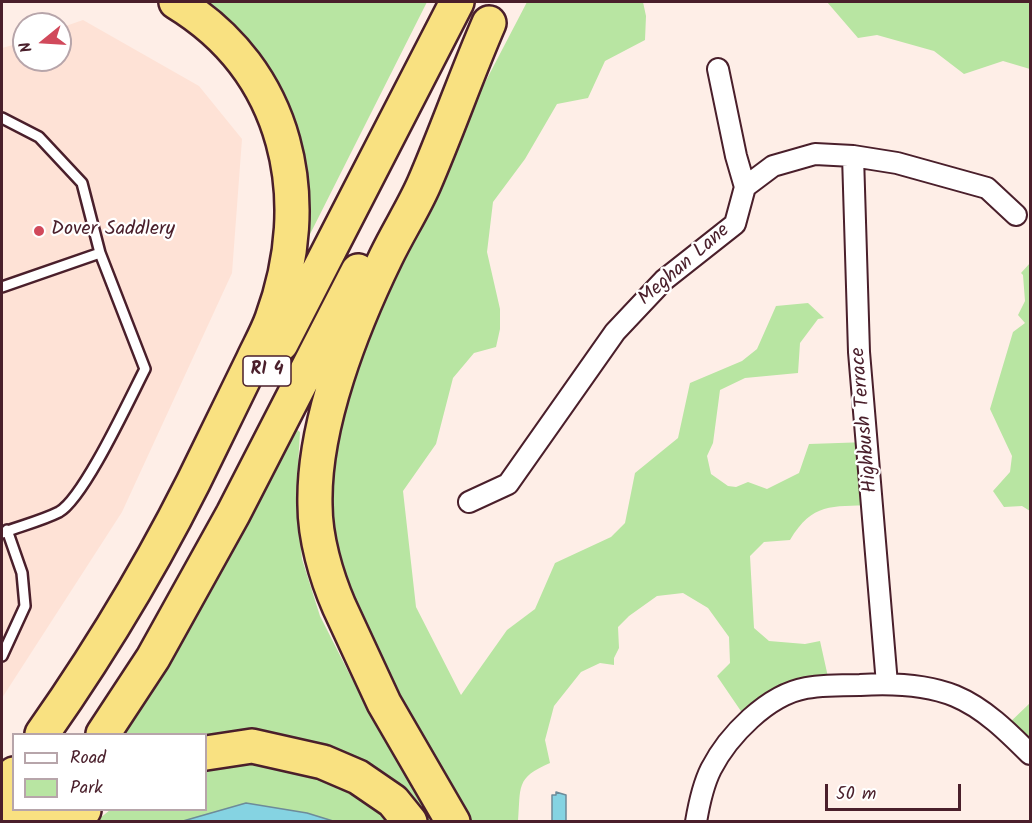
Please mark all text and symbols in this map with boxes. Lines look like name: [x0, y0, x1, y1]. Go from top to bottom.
north arrow: [12, 12, 72, 72]
text: N: [13, 38, 40, 56]
place label: Dover Saddlery: [51, 219, 175, 243]
street label: Meghan Lane: [634, 220, 736, 312]
marker: Dover Saddlery: [32, 224, 46, 238]
street label: Highbush Terrace: [848, 346, 884, 494]
road number: RI 4: [243, 356, 291, 386]
legend: [12, 733, 207, 811]
text: Road: [70, 744, 106, 773]
scale bar: [828, 772, 964, 810]
text: Park: [70, 774, 103, 803]
text: 50 m: [836, 780, 876, 809]

